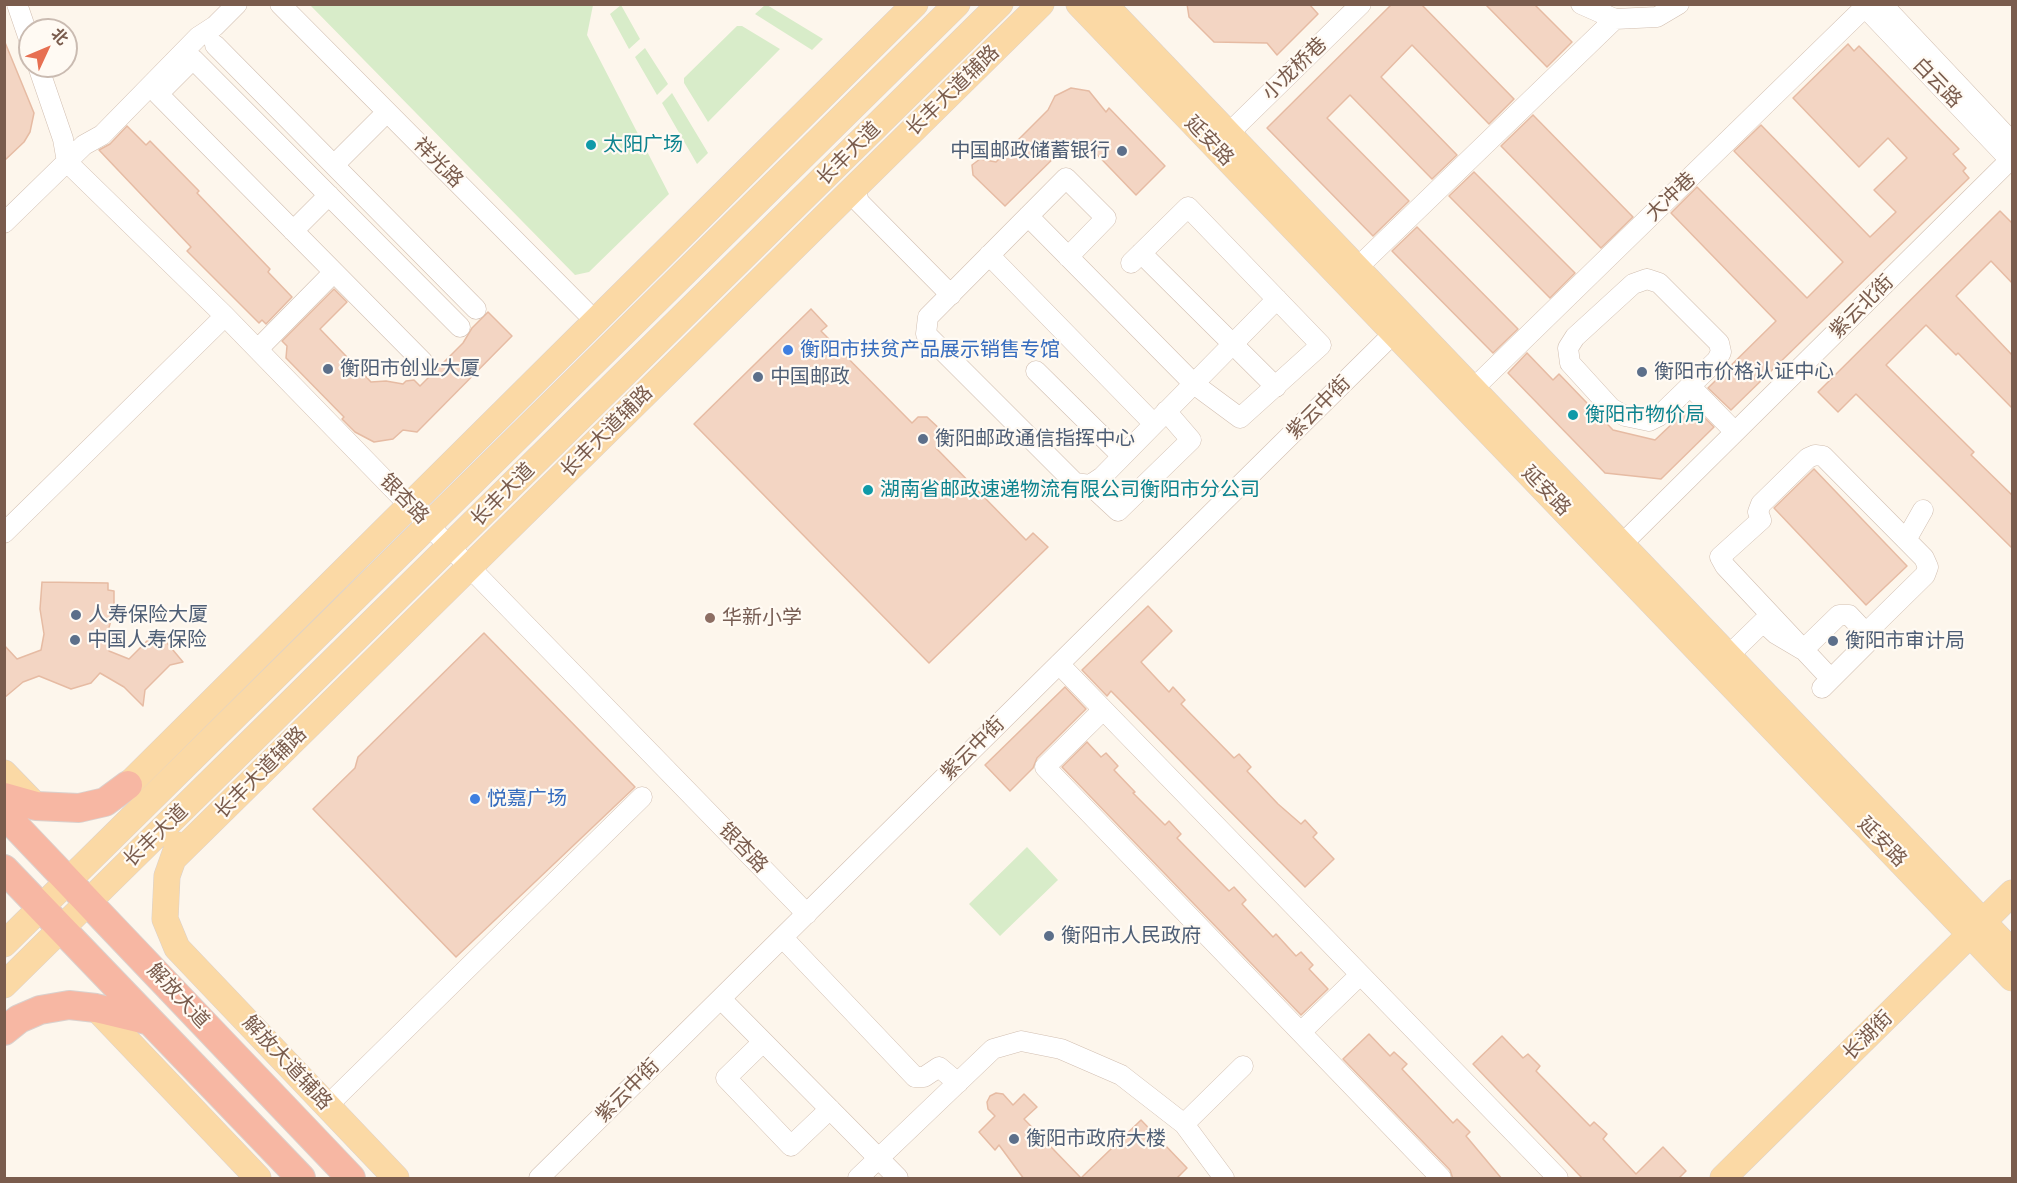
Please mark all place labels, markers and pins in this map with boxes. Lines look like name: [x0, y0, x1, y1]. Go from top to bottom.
place label: 太阳广场: [603, 133, 683, 157]
marker: 太阳广场: [584, 138, 598, 152]
place label: 中国邮政储蓄银行: [950, 139, 1110, 163]
marker: 中国邮政储蓄银行: [1115, 144, 1129, 158]
place label: 衡阳市扶贫产品展示销售专馆: [800, 338, 1060, 362]
marker: 衡阳市扶贫产品展示销售专馆: [781, 343, 795, 357]
place label: 衡阳市创业大厦: [340, 357, 480, 381]
place label: 衡阳市价格认证中心: [1654, 360, 1834, 384]
marker: 衡阳市创业大厦: [321, 362, 335, 376]
place label: 中国邮政: [770, 365, 850, 389]
marker: 衡阳市价格认证中心: [1635, 365, 1649, 379]
marker: 中国邮政: [751, 370, 765, 384]
place label: 衡阳市物价局: [1585, 403, 1705, 427]
marker: 衡阳市物价局: [1566, 408, 1580, 422]
place label: 衡阳邮政通信指挥中心: [935, 427, 1135, 451]
marker: 衡阳邮政通信指挥中心: [916, 432, 930, 446]
place label: 湖南省邮政速递物流有限公司衡阳市分公司: [880, 478, 1260, 502]
marker: 湖南省邮政速递物流有限公司衡阳市分公司: [861, 483, 875, 497]
place label: 人寿保险大厦: [88, 603, 208, 627]
place label: 华新小学: [722, 606, 802, 630]
marker: 人寿保险大厦: [69, 608, 83, 622]
marker: 华新小学: [703, 611, 717, 625]
place label: 中国人寿保险: [87, 628, 207, 652]
place label: 衡阳市审计局: [1845, 629, 1965, 653]
marker: 中国人寿保险: [68, 633, 82, 647]
marker: 衡阳市审计局: [1826, 634, 1840, 648]
place label: 悦嘉广场: [487, 787, 567, 811]
marker: 悦嘉广场: [468, 792, 482, 806]
place label: 衡阳市人民政府: [1061, 924, 1201, 948]
marker: 衡阳市人民政府: [1042, 929, 1056, 943]
place label: 衡阳市政府大楼: [1026, 1127, 1166, 1151]
marker: 衡阳市政府大楼: [1007, 1132, 1021, 1146]

